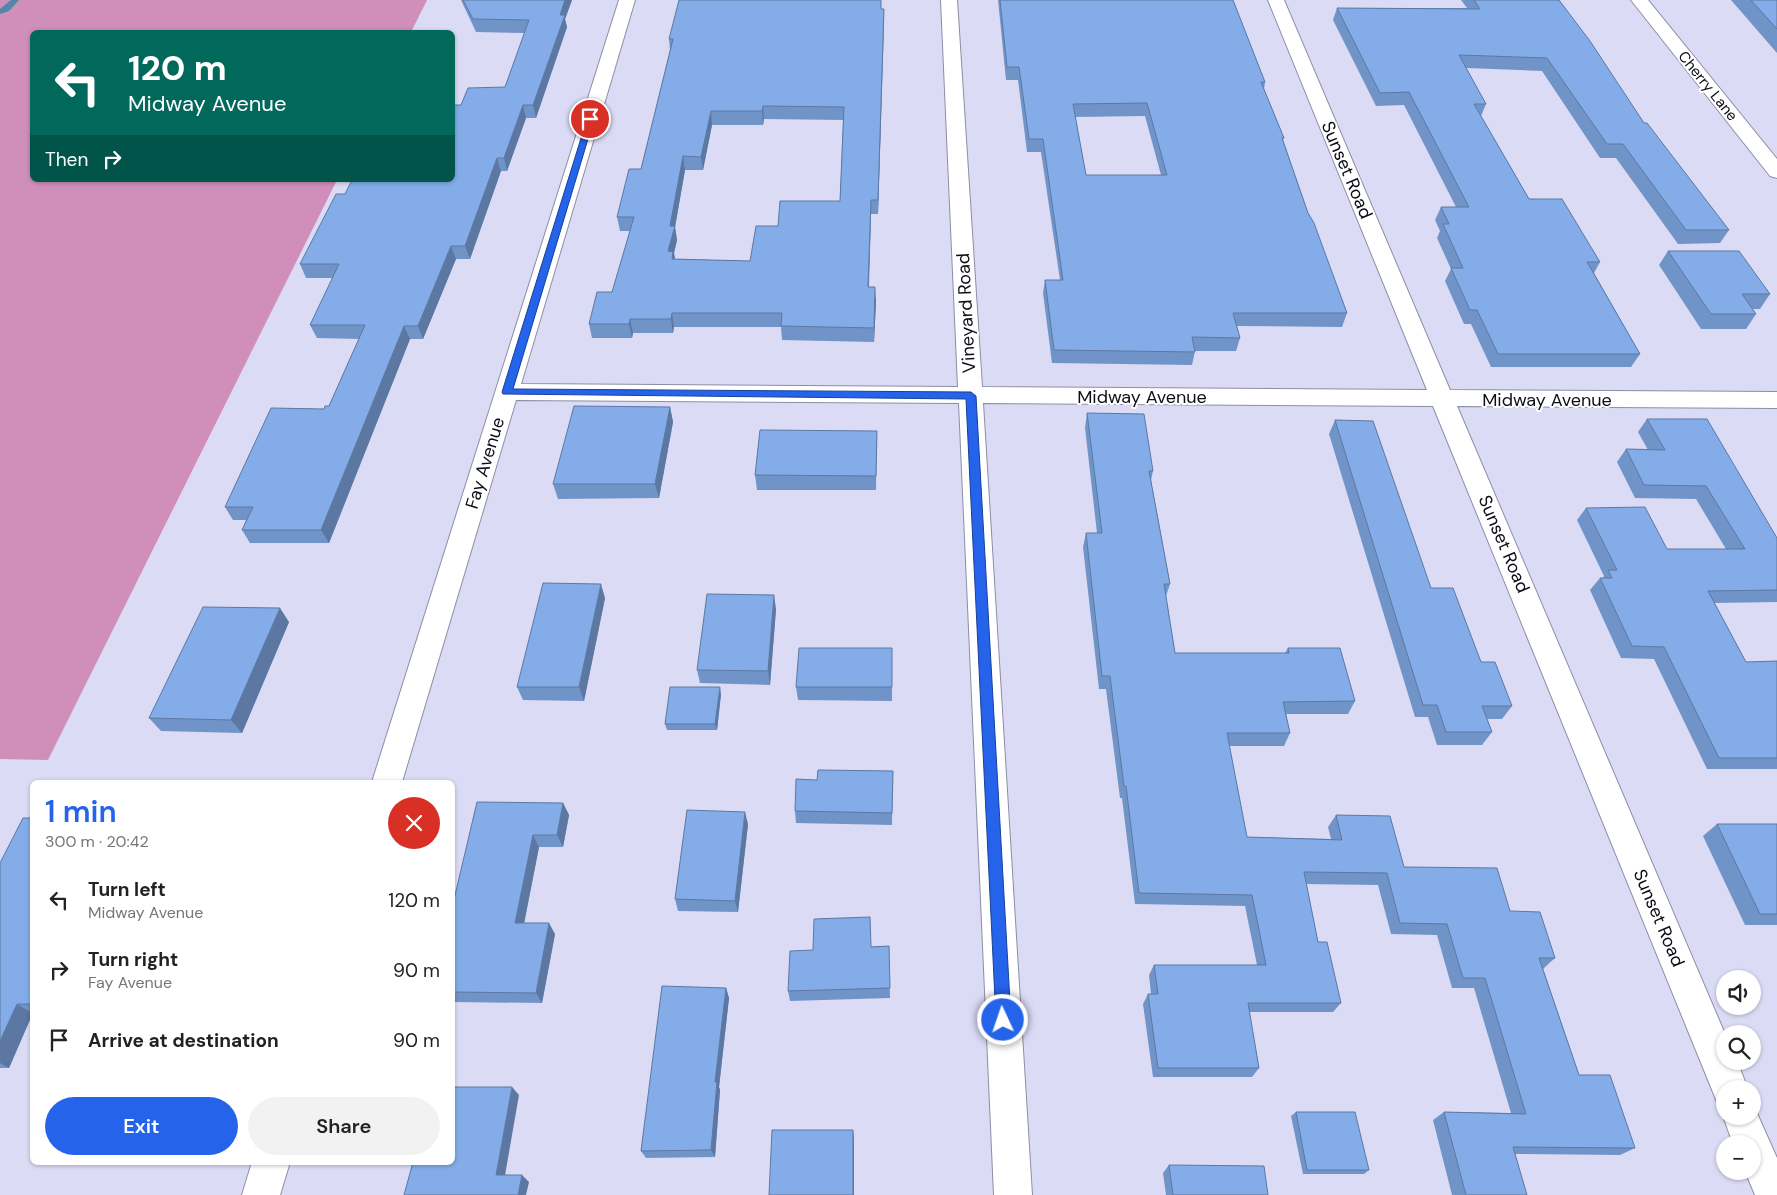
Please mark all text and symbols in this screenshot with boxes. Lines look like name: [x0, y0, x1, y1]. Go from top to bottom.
text: 120 m: [128, 45, 227, 91]
street label: Cherry Lane: [1674, 47, 1742, 125]
icon: left: [45, 50, 110, 115]
text: Midway Avenue: [128, 89, 286, 118]
pin: [569, 98, 611, 140]
icon: arrive: [576, 105, 604, 133]
street label: Sunset Road: [1316, 118, 1378, 222]
icon: right: [98, 145, 126, 173]
text: Then: [45, 147, 88, 172]
street label: Vineyard Road: [951, 252, 981, 374]
street label: Midway Avenue: [1077, 385, 1207, 409]
street label: Midway Avenue: [1482, 388, 1612, 412]
street label: Fay Avenue: [460, 414, 510, 512]
street label: Sunset Road: [1473, 492, 1535, 596]
text: 1 min: [45, 792, 117, 831]
button: close: [388, 797, 440, 849]
text: 300 m · 20:42: [45, 831, 149, 852]
street label: Sunset Road: [1628, 866, 1690, 970]
text: Turn left: [88, 877, 166, 902]
icon: left: [45, 886, 73, 914]
text: 120 m: [388, 888, 440, 913]
text: Midway Avenue: [88, 902, 203, 923]
text: Turn right: [88, 947, 178, 972]
icon: right: [45, 956, 73, 984]
text: 90 m: [393, 958, 440, 983]
map controls: [1716, 970, 1761, 1180]
button: sound: [1716, 970, 1761, 1015]
text: Fay Avenue: [88, 972, 172, 993]
position arrow: [976, 993, 1028, 1045]
button: search: [1716, 1025, 1761, 1070]
icon: arrive: [45, 1026, 73, 1054]
text: Arrive at destination: [88, 1028, 279, 1053]
text: 90 m: [393, 1028, 440, 1053]
button: +: [1716, 1080, 1761, 1125]
button: Exit: [45, 1097, 238, 1155]
button: Share: [248, 1097, 440, 1155]
button: −: [1716, 1135, 1761, 1180]

